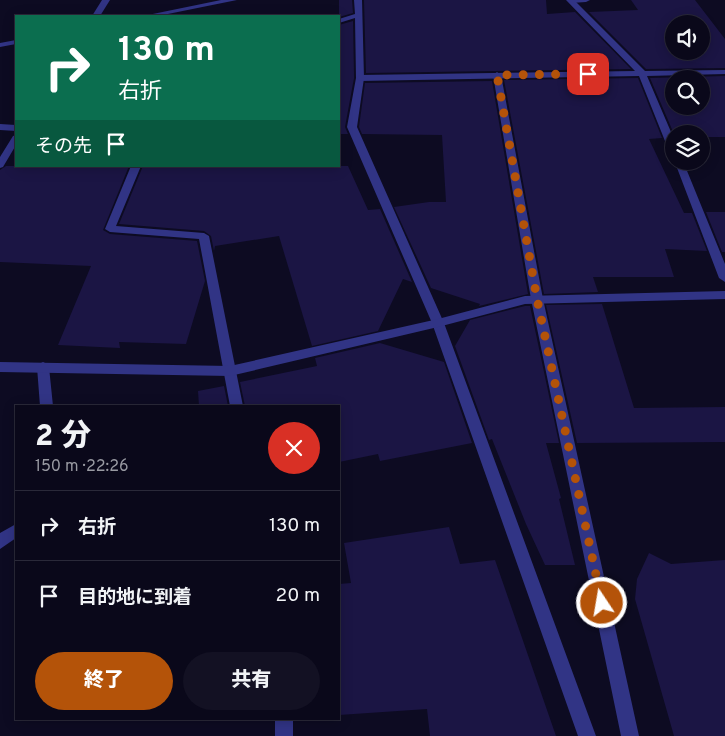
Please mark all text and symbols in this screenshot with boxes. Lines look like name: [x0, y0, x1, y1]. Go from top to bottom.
map controls: [665, 15, 710, 170]
button: sound: [665, 15, 710, 60]
text: 130 m: [118, 29, 215, 73]
icon: right: [35, 35, 100, 100]
pin: [567, 53, 609, 95]
icon: arrive: [574, 60, 602, 88]
button: search: [665, 70, 710, 115]
text: 右折: [118, 79, 162, 106]
button: layers: [665, 125, 710, 170]
icon: arrive: [102, 130, 130, 158]
text: その先: [35, 135, 92, 159]
text: 2 分: [35, 419, 91, 456]
button: close: [268, 422, 320, 474]
text: 150 m · 22:26: [35, 457, 129, 477]
icon: right: [35, 512, 63, 540]
text: 130 m: [269, 514, 320, 538]
text: 右折: [78, 516, 116, 540]
position arrow: [575, 576, 627, 628]
icon: arrive: [35, 582, 63, 610]
text: 20 m: [276, 584, 320, 608]
text: 目的地に到着: [78, 586, 192, 610]
button: 終了: [35, 652, 173, 710]
button: 共有: [183, 652, 320, 710]

